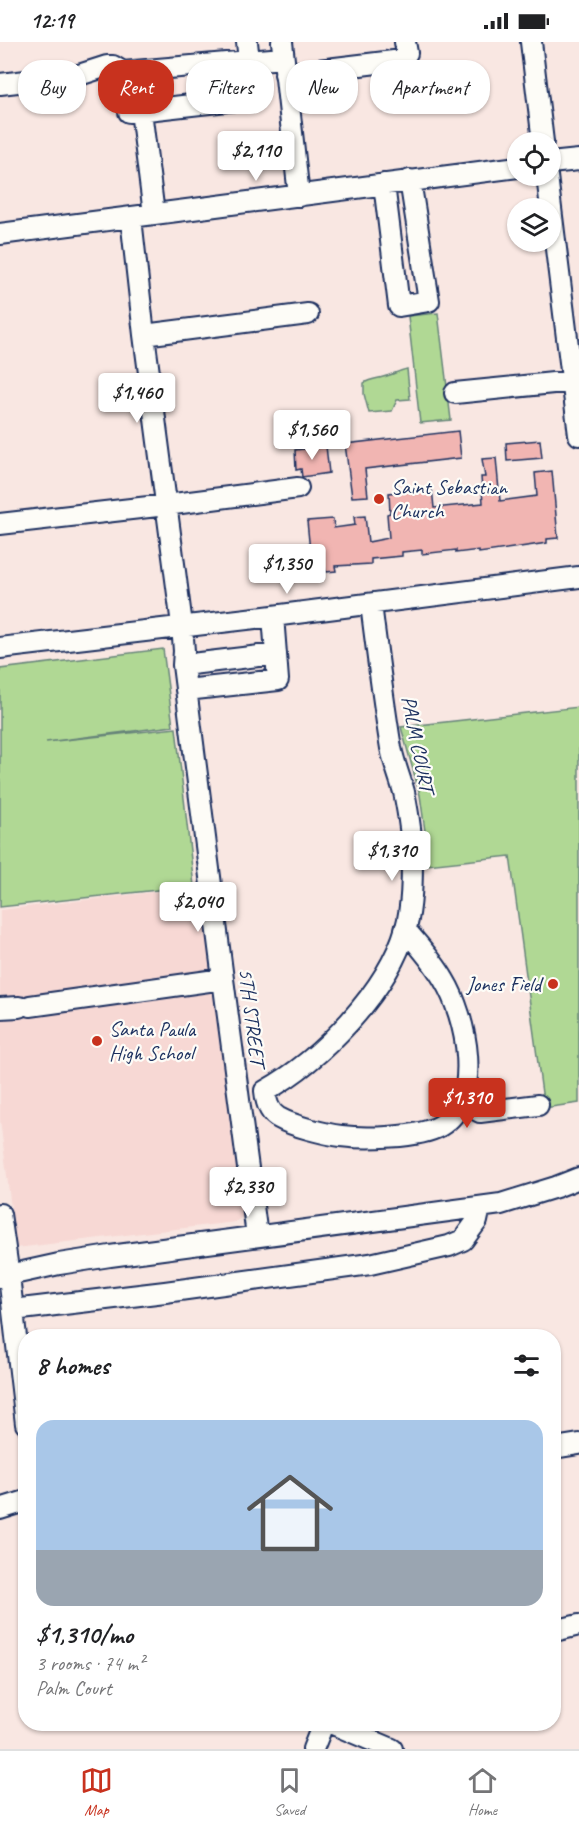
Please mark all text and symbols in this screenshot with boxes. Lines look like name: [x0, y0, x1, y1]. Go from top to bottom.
text: 12:19: [30, 7, 74, 35]
chip: Buy: [18, 60, 86, 114]
chip: Rent: [98, 60, 174, 114]
chip: Filters: [186, 60, 274, 114]
chip: New: [286, 60, 358, 114]
chip: Apartment: [370, 60, 490, 114]
pin: $2,110: [207, 131, 305, 182]
map controls: [507, 132, 561, 252]
button: locate: [507, 132, 561, 186]
text: $2,110: [232, 138, 280, 163]
button: layers: [507, 198, 561, 252]
pin: $1,460: [88, 373, 186, 424]
text: $1,460: [112, 380, 162, 405]
pin: $1,560: [263, 410, 361, 461]
text: $1,560: [287, 417, 337, 442]
place label: Saint Sebastian Church: [391, 474, 509, 524]
marker: Saint Sebastian Church: [372, 492, 386, 506]
pin: $1,350: [238, 544, 336, 595]
text: $1,350: [263, 551, 311, 576]
street label: PALM COURT: [396, 694, 441, 800]
pin: $1,310: [343, 831, 441, 882]
text: $1,310: [368, 838, 416, 863]
pin: $2,040: [149, 882, 247, 933]
text: $2,040: [174, 889, 222, 914]
street label: 5TH STREET: [233, 967, 272, 1073]
place label: Jones Field: [466, 971, 545, 997]
marker: Jones Field: [546, 977, 560, 991]
place label: Santa Paula High School: [109, 1016, 197, 1066]
marker: Santa Paula High School: [90, 1034, 104, 1048]
pin: $1,310: [418, 1078, 516, 1129]
text: $1,310: [443, 1085, 491, 1110]
pin: $2,330: [199, 1167, 297, 1218]
text: $2,330: [224, 1174, 272, 1199]
text: 8 homes: [36, 1349, 109, 1382]
icon: filters: [510, 1349, 543, 1382]
icon: home: [236, 1459, 344, 1567]
text: $1,310/mo: [36, 1618, 133, 1651]
text: 3 rooms · 74 m²: [36, 1651, 144, 1676]
text: Palm Court: [36, 1676, 112, 1701]
tab: Map: [80, 1764, 113, 1820]
tab: Saved: [273, 1764, 306, 1820]
tab: Home: [466, 1764, 499, 1820]

